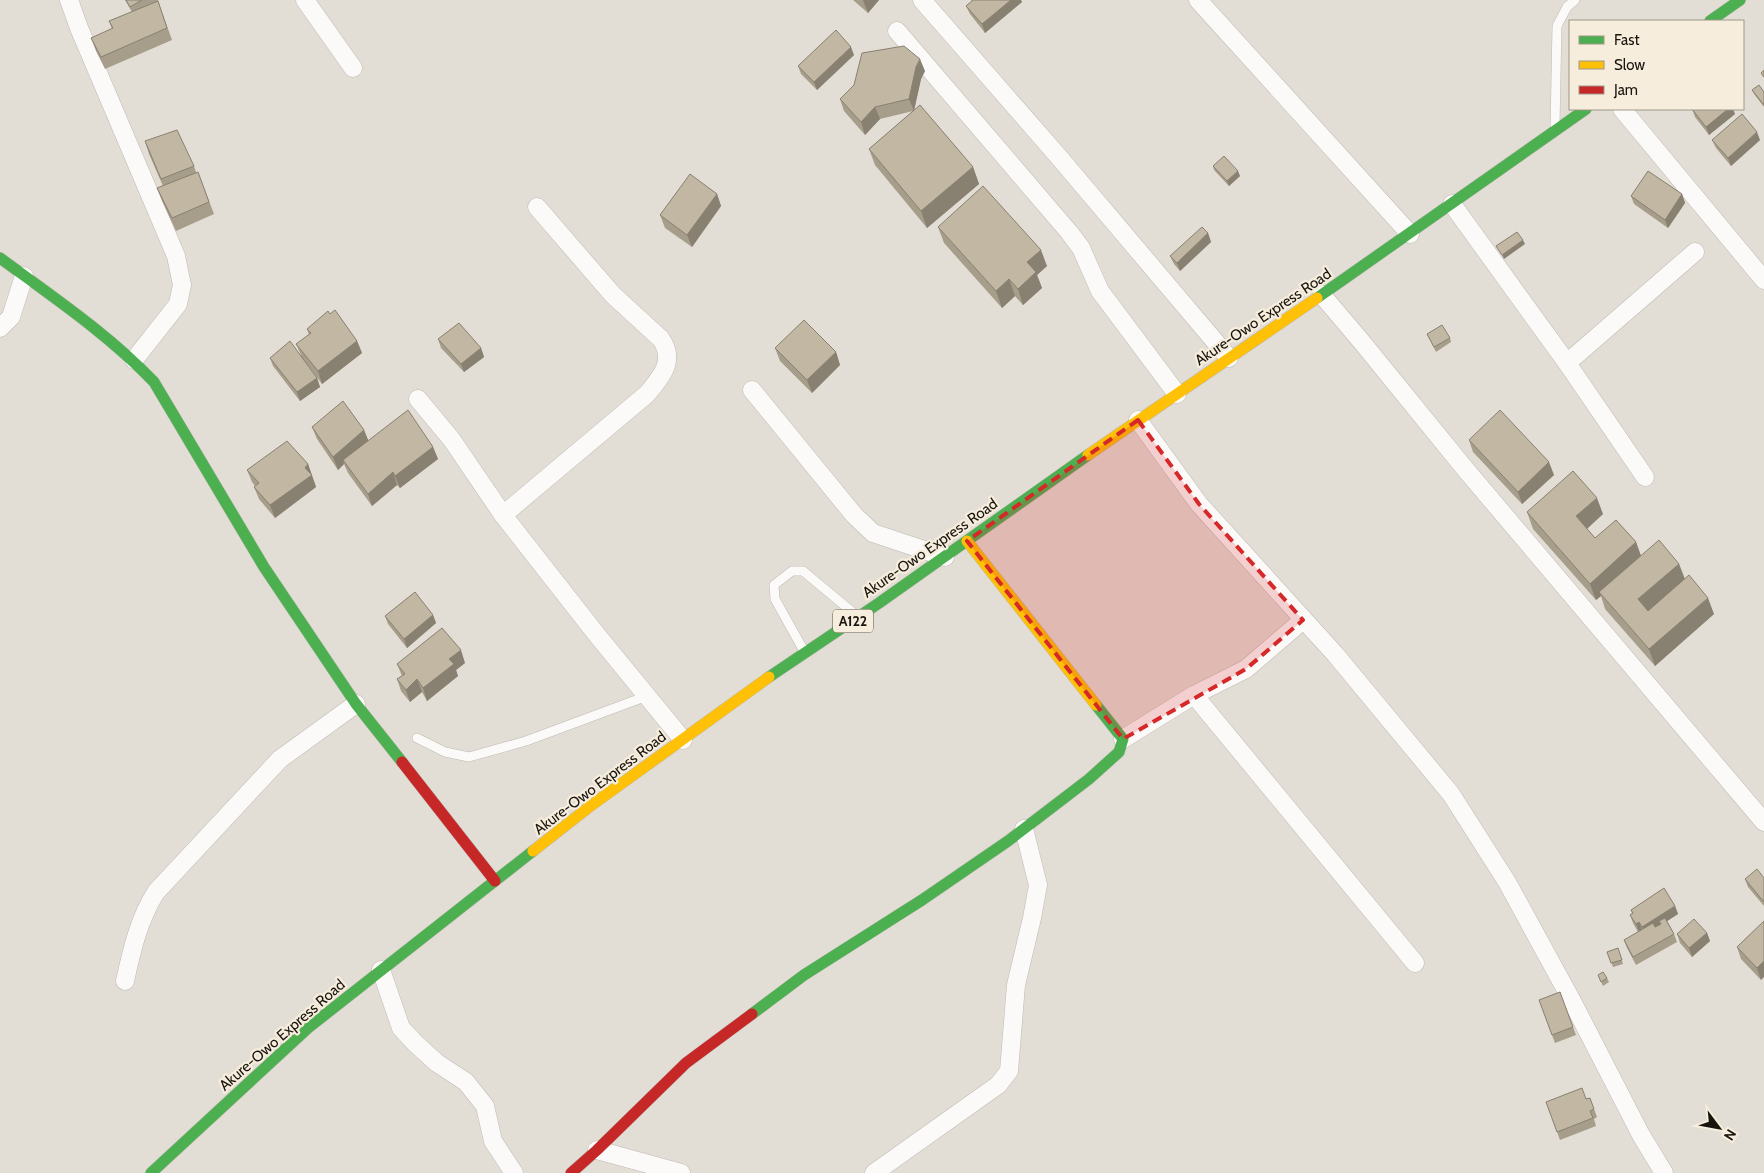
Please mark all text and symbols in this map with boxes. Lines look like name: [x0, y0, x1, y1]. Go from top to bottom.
legend: [1569, 20, 1744, 110]
text: Fast: [1614, 31, 1639, 49]
text: Slow: [1614, 56, 1645, 74]
text: Jam: [1613, 81, 1638, 99]
street label: Akure-Owo Express Road: [1191, 265, 1335, 369]
street label: Akure-Owo Express Road: [859, 495, 1001, 601]
road number: A122: [833, 610, 873, 632]
street label: Akure-Owo Express Road: [530, 727, 670, 839]
street label: Akure-Owo Express Road: [215, 975, 349, 1095]
north arrow: [1694, 1103, 1744, 1153]
text: N: [1720, 1126, 1740, 1144]

